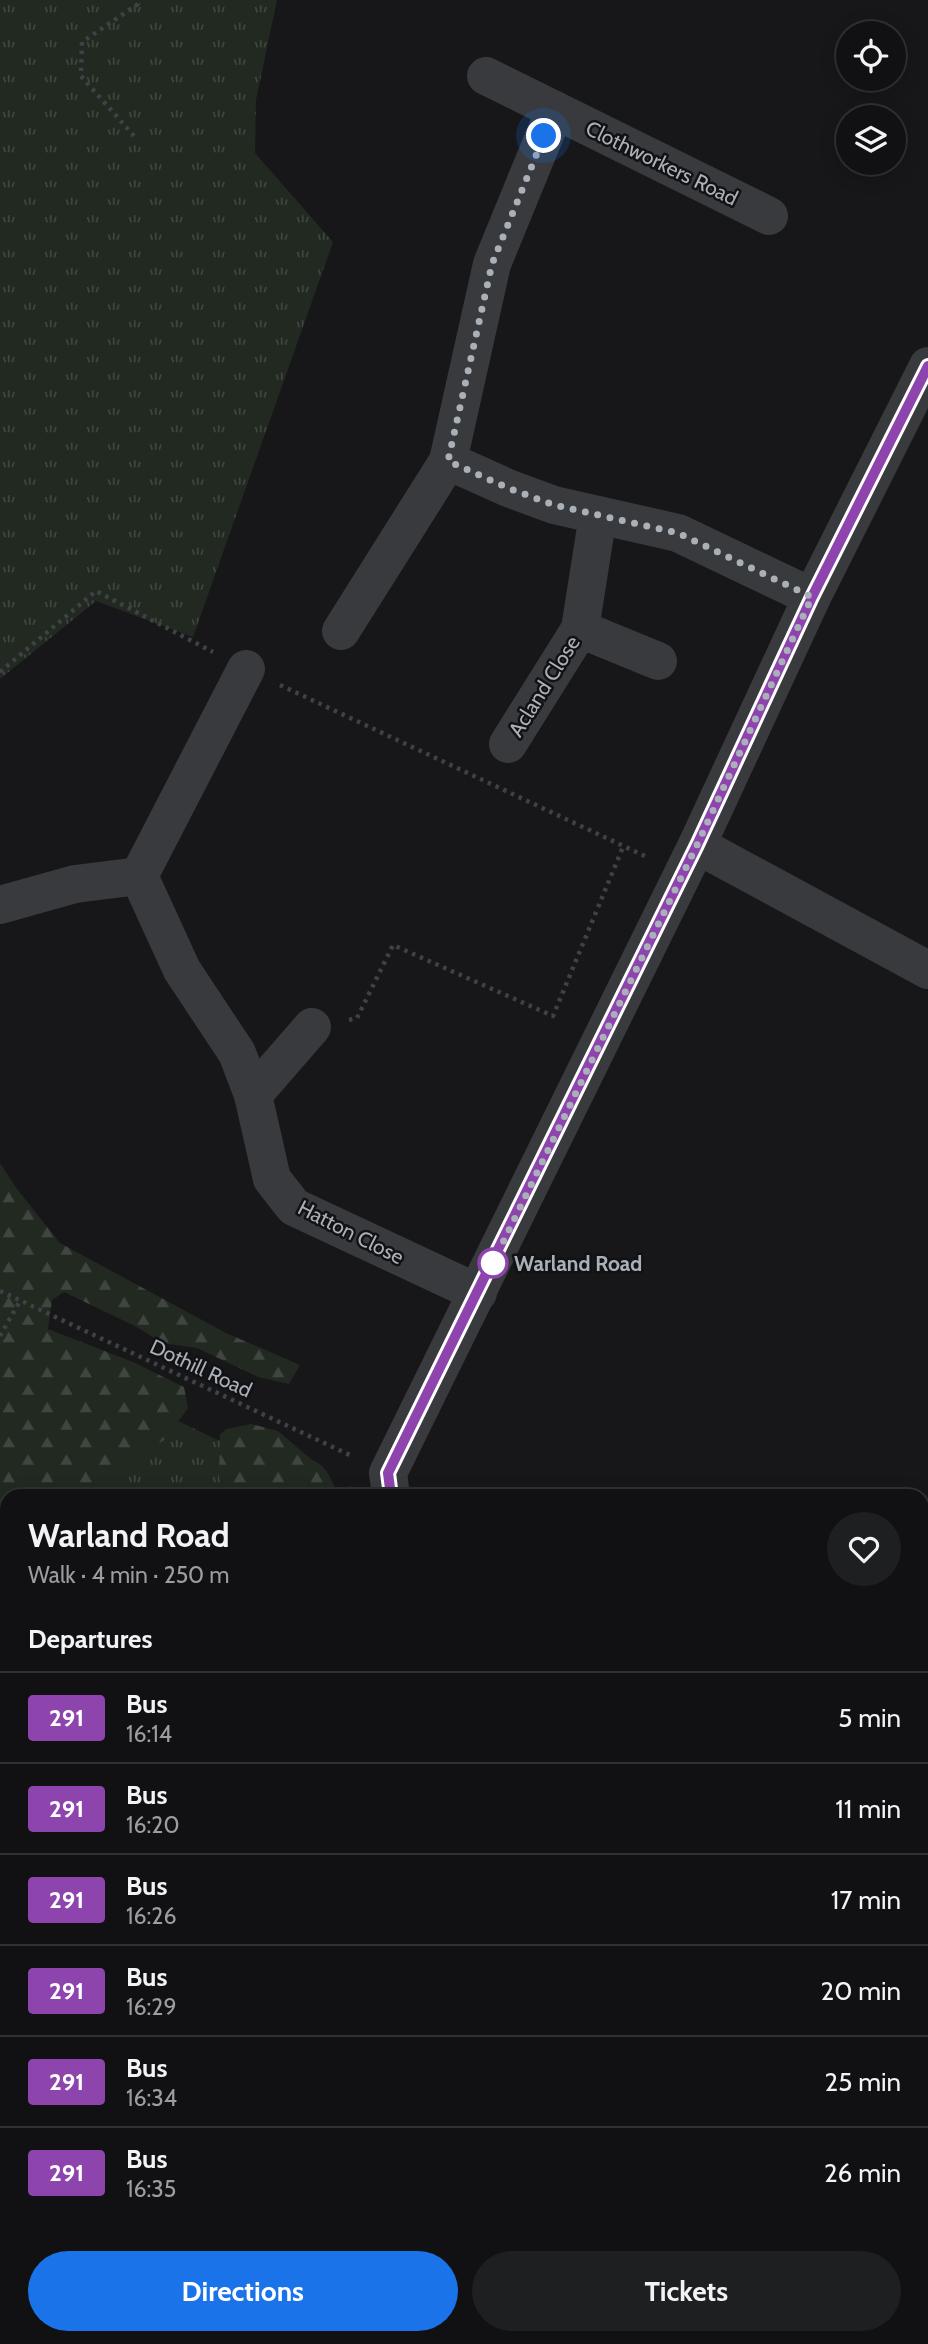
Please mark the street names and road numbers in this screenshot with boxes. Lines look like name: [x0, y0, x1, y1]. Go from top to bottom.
street label: Clothworkers Road: [582, 115, 742, 211]
street label: Acland Close: [503, 631, 585, 741]
street label: Hatton Close: [294, 1195, 408, 1269]
street label: Dothill Road: [146, 1334, 256, 1402]

